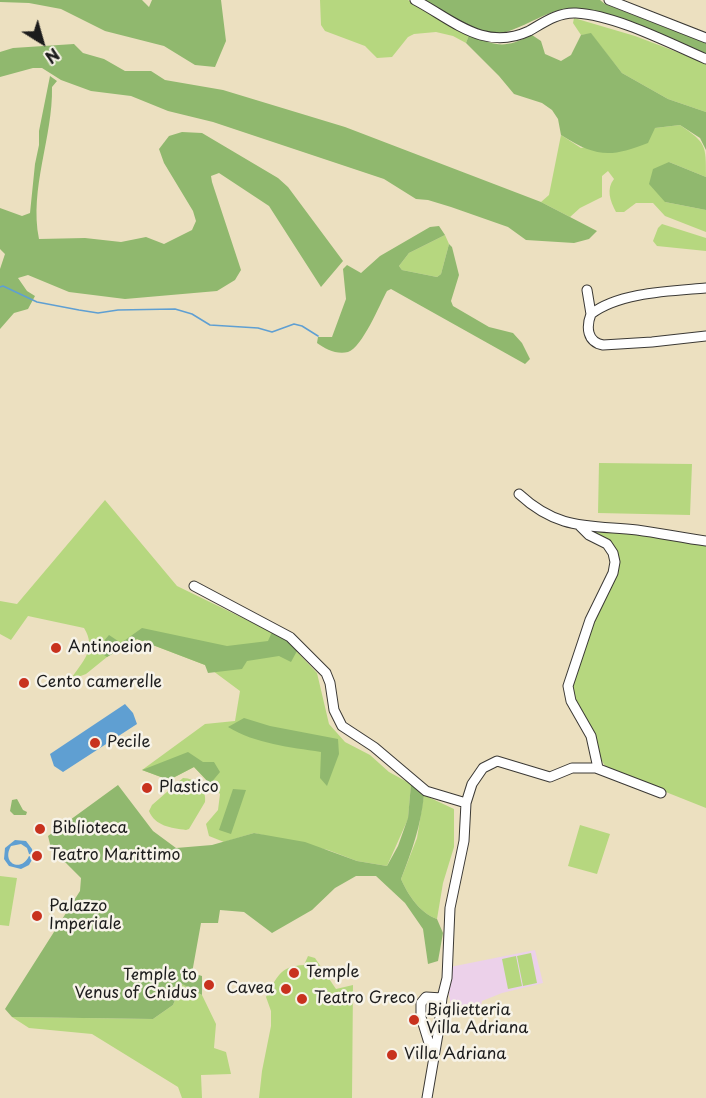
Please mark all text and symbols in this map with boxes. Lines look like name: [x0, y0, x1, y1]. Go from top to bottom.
north arrow: [12, 12, 72, 72]
text: N: [41, 43, 65, 70]
place label: Antinoeion: [68, 638, 152, 658]
marker: Antinoeion: [49, 641, 63, 655]
place label: Cento camerelle: [36, 673, 162, 693]
marker: Cento camerelle: [17, 676, 31, 690]
place label: Pecile: [107, 733, 150, 753]
marker: Pecile: [88, 736, 102, 750]
place label: Plastico: [159, 778, 219, 798]
marker: Plastico: [140, 781, 154, 795]
place label: Biblioteca: [52, 819, 127, 839]
marker: Biblioteca: [33, 822, 47, 836]
place label: Teatro Marittimo: [49, 846, 180, 866]
marker: Teatro Marittimo: [30, 849, 44, 863]
place label: Palazzo Imperiale: [49, 897, 122, 935]
marker: Palazzo Imperiale: [30, 909, 44, 923]
place label: Temple: [306, 963, 359, 983]
place label: Temple to Venus of Cnidus: [74, 966, 197, 1004]
marker: Temple: [287, 966, 301, 980]
marker: Temple to Venus of Cnidus: [202, 978, 216, 992]
place label: Cavea: [226, 979, 274, 999]
marker: Cavea: [279, 982, 293, 996]
place label: Teatro Greco: [314, 989, 415, 1009]
marker: Teatro Greco: [295, 992, 309, 1006]
place label: Biglietteria Villa Adriana: [426, 1001, 528, 1039]
marker: Biglietteria Villa Adriana: [407, 1013, 421, 1027]
place label: Villa Adriana: [404, 1045, 506, 1065]
marker: Villa Adriana: [385, 1048, 399, 1062]

